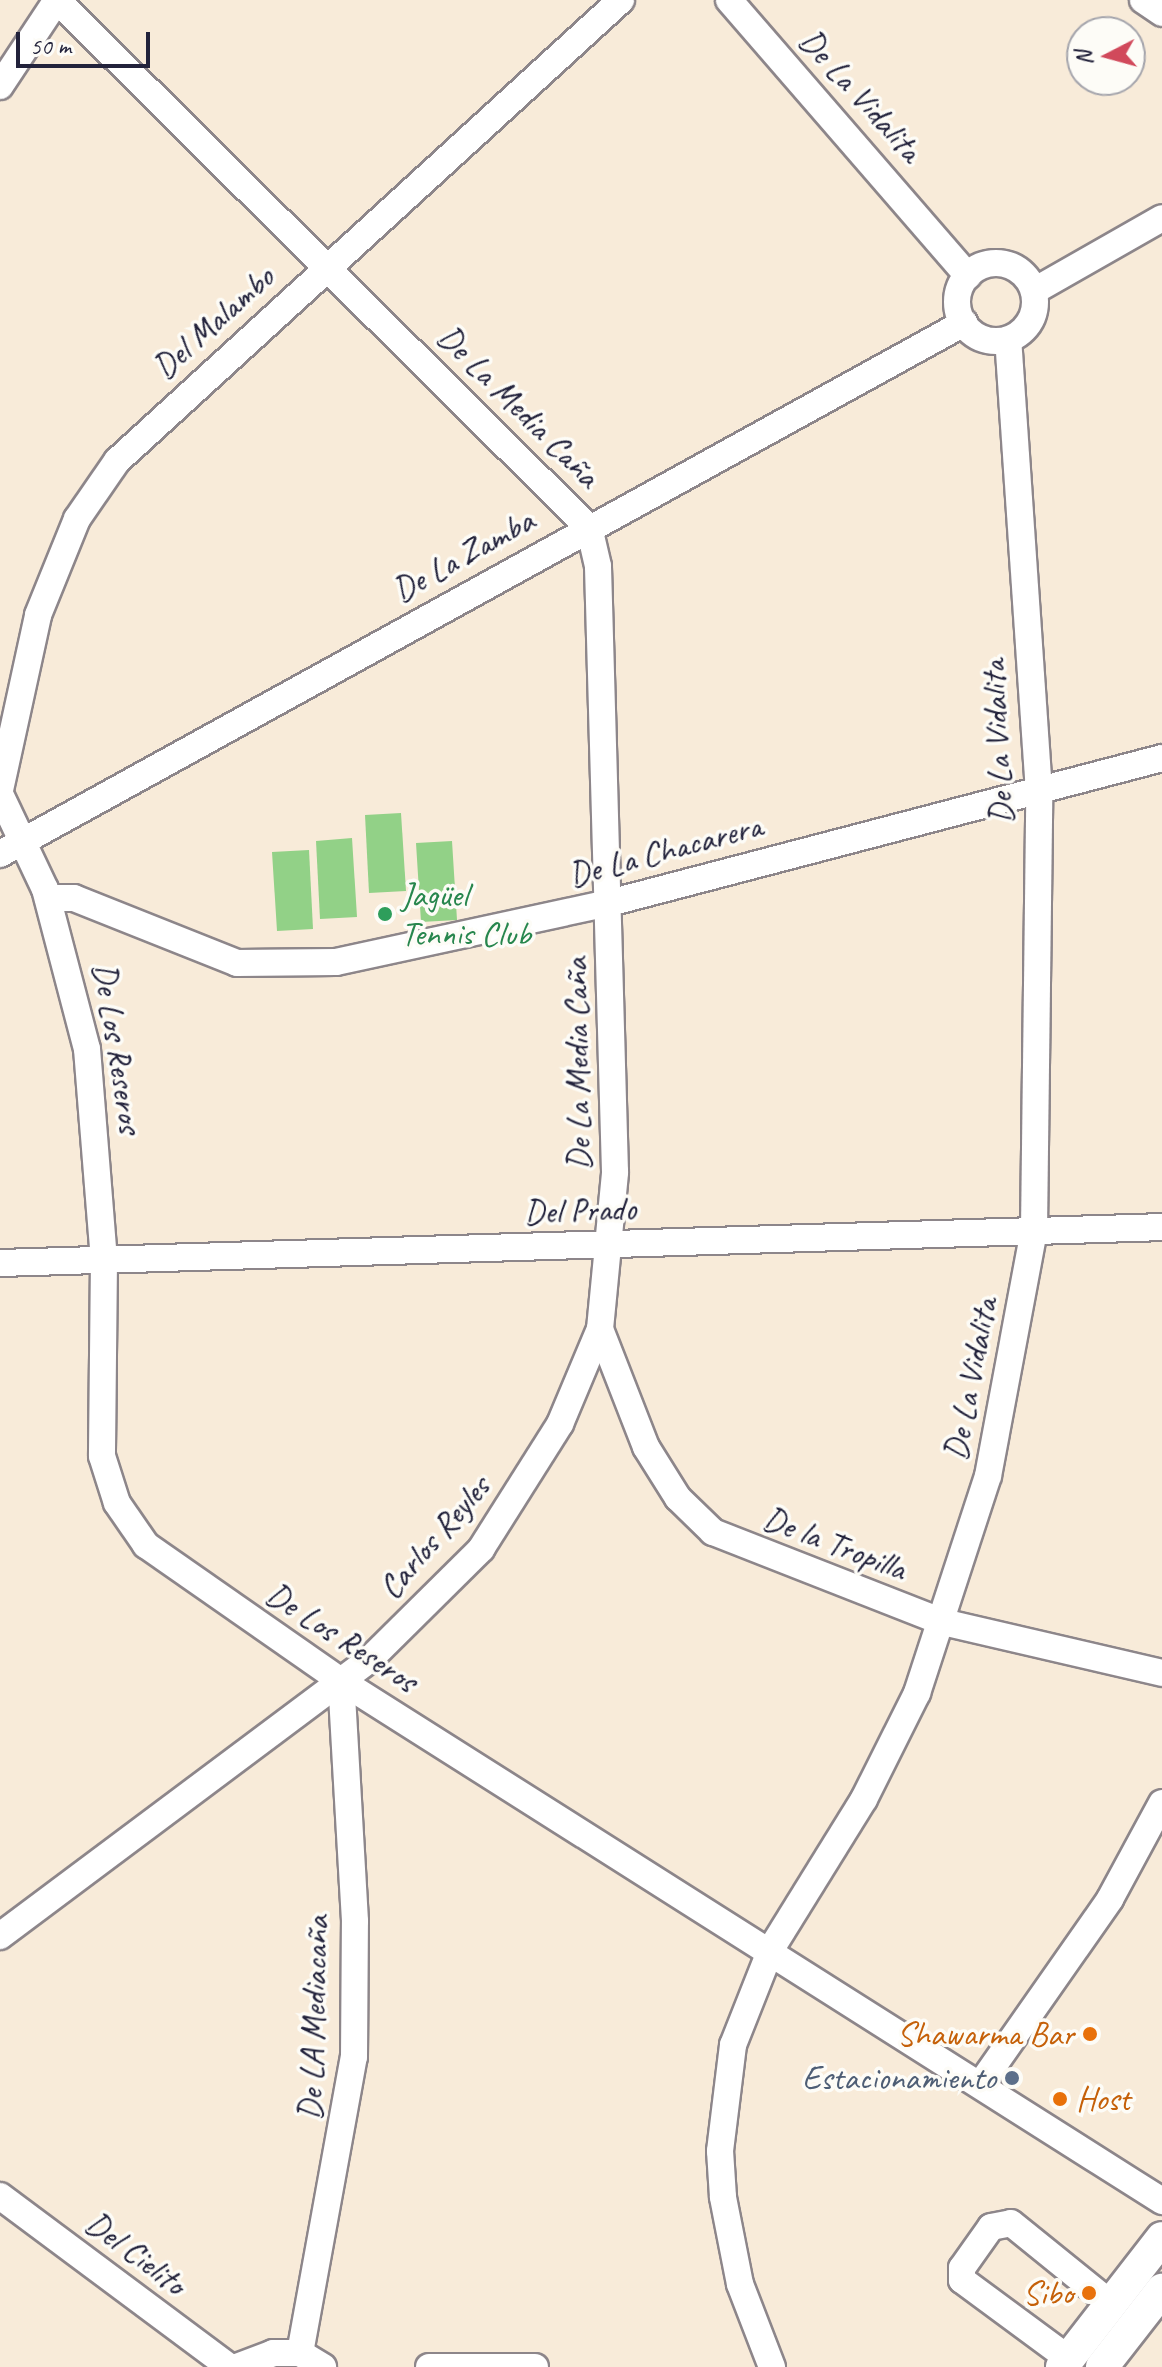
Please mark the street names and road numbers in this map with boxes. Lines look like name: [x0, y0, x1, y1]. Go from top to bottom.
street label: De La Vidalita: [791, 20, 931, 170]
street label: Del Malambo: [143, 256, 283, 388]
street label: De La Media Caña: [428, 315, 610, 497]
street label: De La Zamba: [385, 499, 541, 611]
street label: De La Vidalita: [972, 659, 1022, 825]
street label: De La Chacarera: [563, 805, 767, 895]
street label: De La Media Caña: [555, 956, 599, 1172]
street label: De Los Reseros: [84, 959, 152, 1137]
street label: Del Prado: [523, 1188, 637, 1232]
street label: De La Vidalita: [934, 1294, 1006, 1464]
street label: Carlos Reyles: [370, 1467, 498, 1607]
street label: De la Tropilla: [758, 1497, 912, 1589]
street label: De Los Reseros: [258, 1573, 426, 1701]
street label: De LA Mediacaña: [289, 1915, 337, 2121]
street label: Del Cielito: [78, 2202, 194, 2304]

